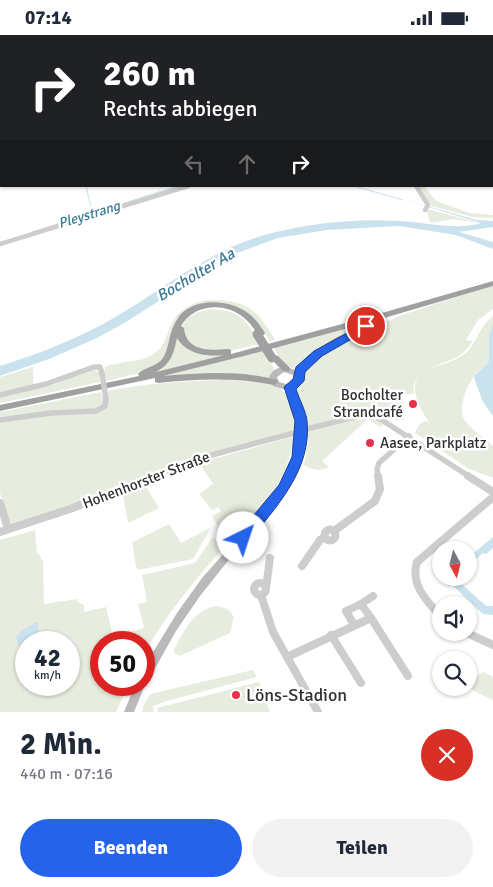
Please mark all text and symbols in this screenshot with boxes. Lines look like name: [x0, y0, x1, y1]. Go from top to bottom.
text: 07:14: [25, 6, 72, 30]
text: 260 m: [103, 52, 196, 95]
icon: right: [20, 55, 85, 120]
text: Rechts abbiegen: [103, 95, 257, 122]
icon: left: [180, 150, 208, 178]
icon: ahead: [233, 150, 261, 178]
icon: right: [286, 150, 314, 178]
water label: Pleystrang: [56, 197, 124, 232]
water label: Bocholter Aa: [153, 243, 239, 306]
pin: [345, 305, 387, 347]
icon: arrive: [352, 312, 380, 340]
place label: Bocholter Strandcafé: [333, 386, 403, 421]
marker: Bocholter Strandcafé: [407, 398, 419, 410]
place label: Aasee, Parkplatz: [380, 434, 487, 452]
marker: Aasee, Parkplatz: [364, 437, 376, 449]
street label: Hohenhorster Straße: [80, 447, 212, 513]
position arrow: [216, 511, 268, 563]
north arrow: [432, 541, 478, 586]
map controls: [432, 541, 477, 696]
button: sound: [432, 596, 477, 641]
speed limit sign: 50: [90, 631, 155, 696]
text: 42: [34, 642, 61, 673]
button: search: [432, 651, 477, 696]
text: km/h: [34, 668, 61, 683]
place label: Löns-Stadion: [246, 684, 347, 706]
marker: Löns-Stadion: [230, 689, 242, 701]
text: 2 Min.: [20, 726, 102, 763]
button: close: [421, 729, 473, 781]
text: 440 m · 07:16: [20, 764, 113, 784]
button: Beenden: [20, 819, 242, 877]
button: Teilen: [252, 819, 473, 877]

